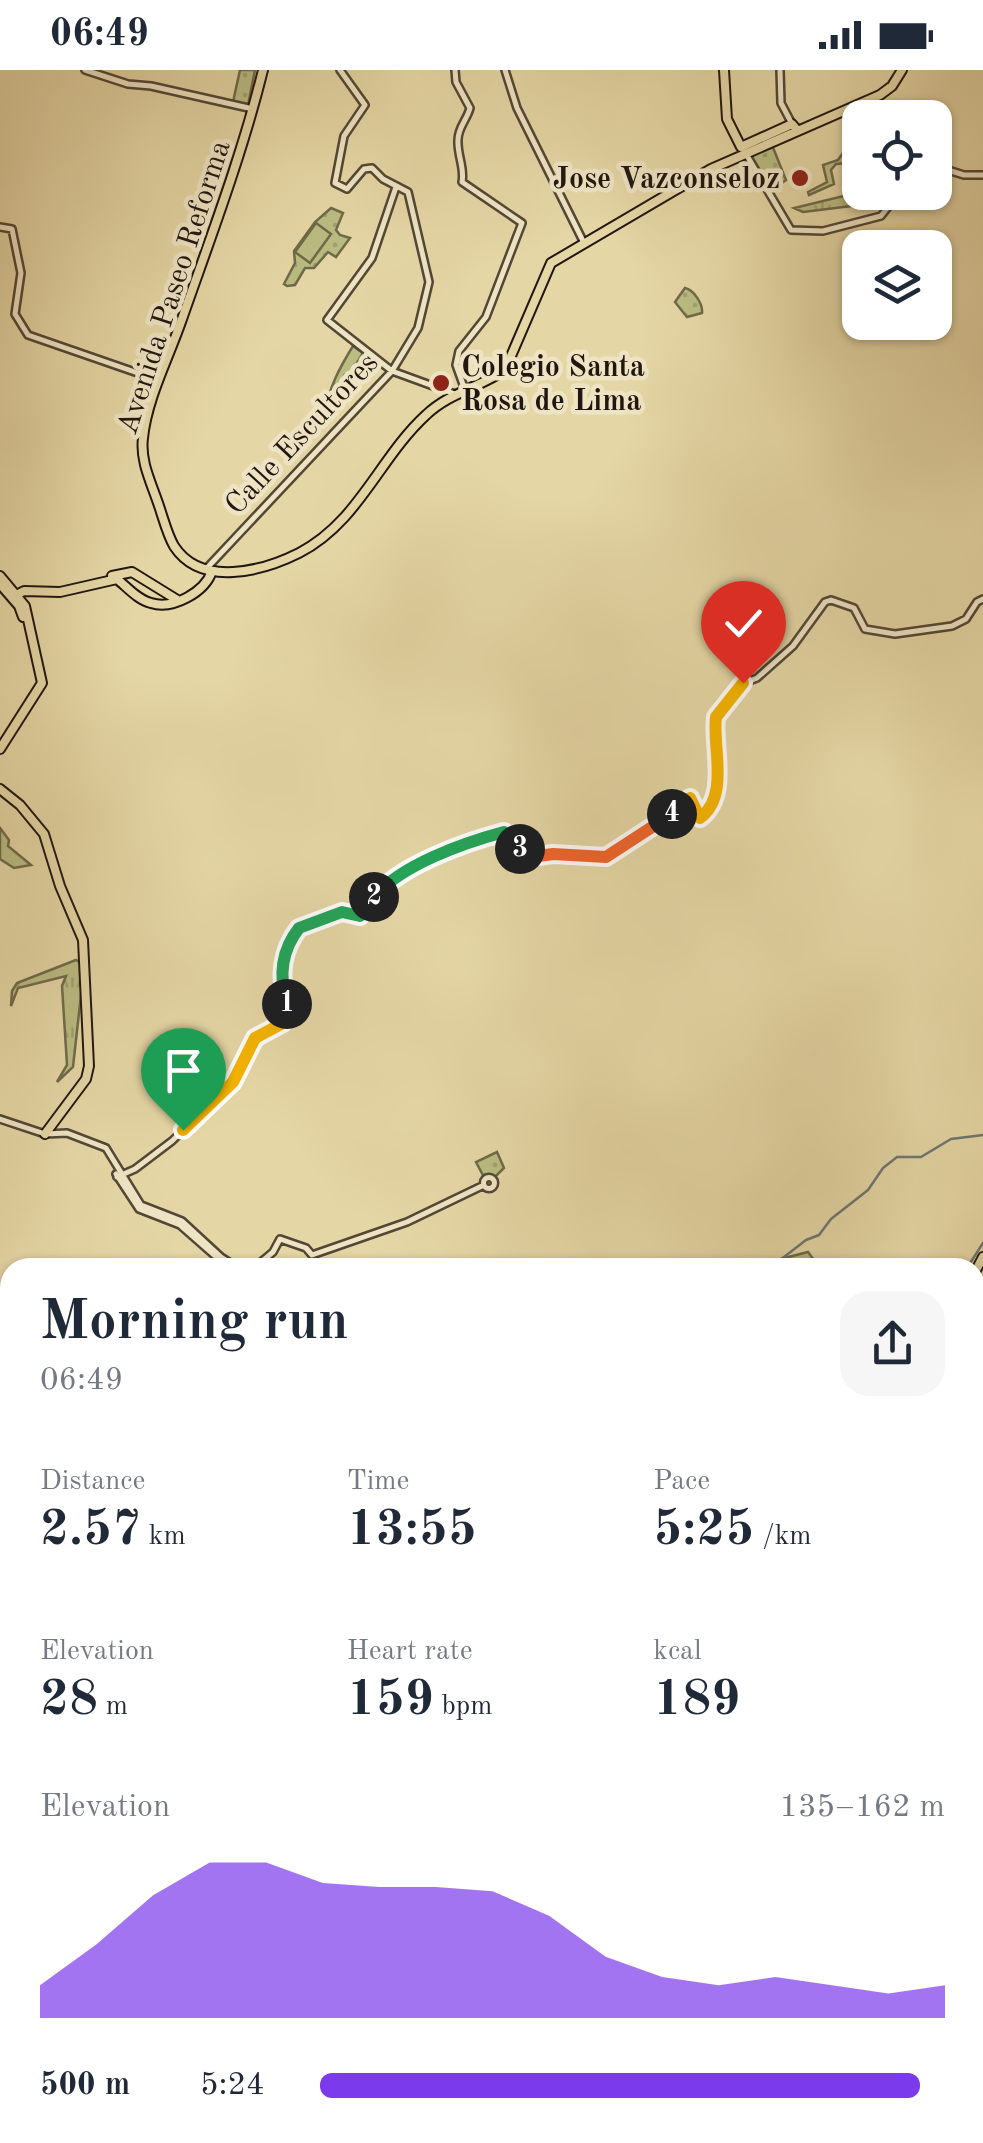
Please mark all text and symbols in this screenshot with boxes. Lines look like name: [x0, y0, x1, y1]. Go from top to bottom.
text: 06:49: [50, 16, 149, 54]
map controls: [842, 100, 952, 340]
button: locate: [842, 100, 952, 210]
street label: Avenida Paseo Reforma: [113, 137, 237, 438]
place label: Jose Vazconseloz: [553, 165, 780, 195]
marker: Jose Vazconseloz: [789, 167, 811, 189]
button: layers: [842, 230, 952, 340]
street label: Calle Escultores: [220, 348, 385, 521]
place label: Colegio Santa Rosa de Lima: [461, 353, 645, 417]
marker: Colegio Santa Rosa de Lima: [430, 372, 452, 394]
pin: [701, 581, 786, 684]
icon: check: [716, 596, 771, 651]
pin: 4: [647, 789, 697, 839]
text: 4: [664, 800, 680, 828]
pin: 3: [495, 824, 545, 874]
text: 3: [512, 835, 528, 863]
pin: 2: [349, 872, 399, 922]
text: 2: [366, 883, 382, 911]
pin: 1: [262, 979, 312, 1029]
text: 1: [279, 990, 295, 1018]
pin: [141, 1028, 226, 1131]
icon: arrive: [156, 1043, 211, 1098]
button: share: [840, 1291, 945, 1396]
text: Morning run: [40, 1296, 349, 1351]
text: 06:49: [40, 1365, 123, 1397]
text: Distance: [40, 1468, 145, 1496]
text: Time: [347, 1468, 409, 1496]
text: Pace: [653, 1468, 710, 1496]
text: 2.57: [40, 1506, 141, 1556]
text: 13:55: [347, 1506, 477, 1556]
text: 5:25: [653, 1506, 754, 1556]
text: km: [141, 1523, 186, 1551]
text: /km: [754, 1523, 812, 1551]
text: Elevation: [40, 1638, 154, 1666]
text: Heart rate: [347, 1638, 473, 1666]
text: kcal: [653, 1638, 702, 1666]
text: 28: [40, 1676, 98, 1726]
text: 159: [347, 1676, 434, 1726]
text: 189: [653, 1676, 740, 1726]
text: m: [98, 1693, 128, 1721]
text: bpm: [434, 1693, 493, 1721]
text: Elevation: [40, 1792, 170, 1824]
text: 135–162 m: [779, 1792, 945, 1824]
text: 500 m: [40, 2070, 130, 2102]
text: 5:24: [200, 2070, 265, 2102]

